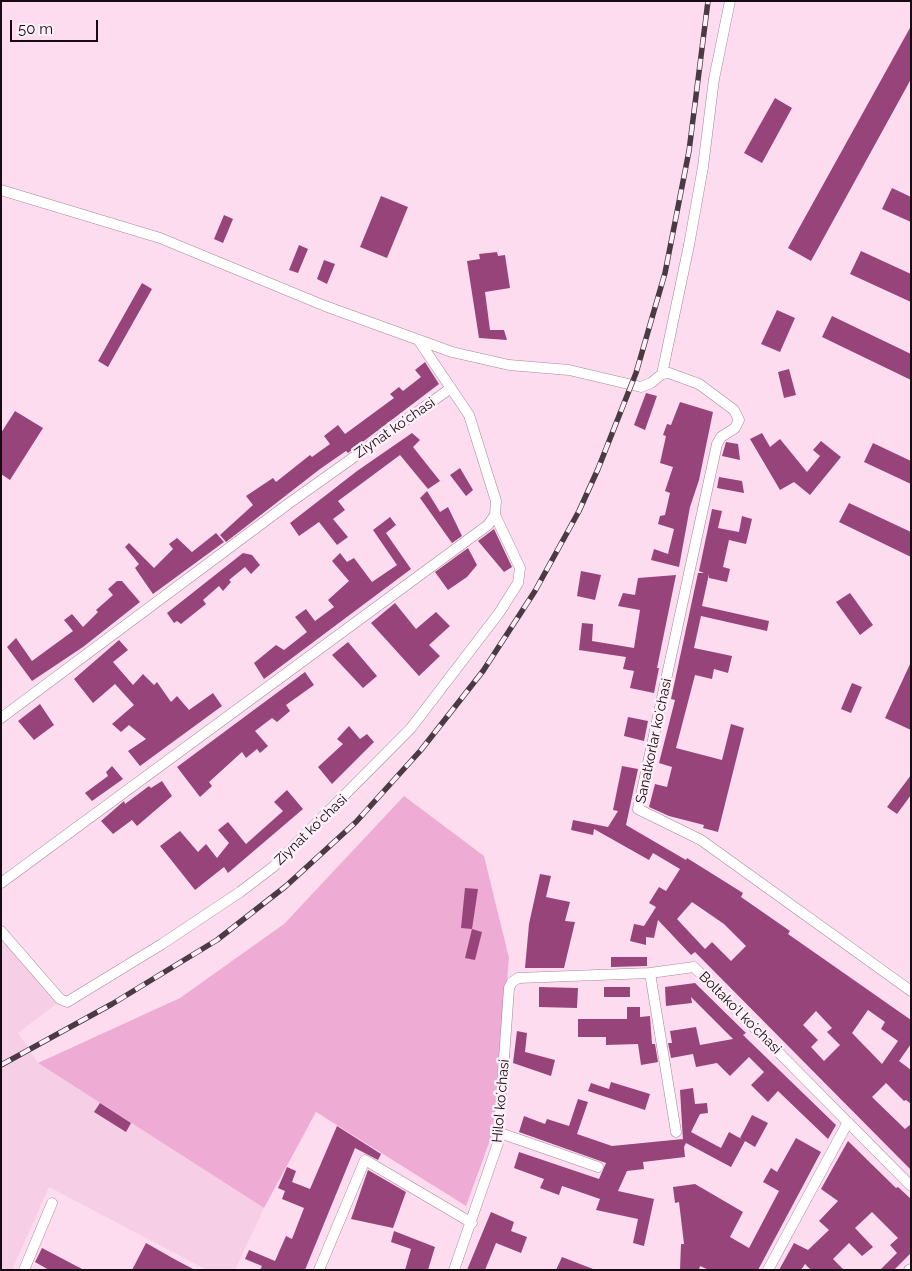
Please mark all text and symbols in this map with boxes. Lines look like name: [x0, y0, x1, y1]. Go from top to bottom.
scale bar: [12, 10, 100, 42]
text: 50 m: [18, 20, 53, 38]
street label: Ziynat koʻchasi: [352, 394, 438, 462]
street label: Sanatkorlar koʻchasi: [633, 677, 675, 805]
street label: Ziynat koʻchasi: [271, 791, 351, 869]
street label: Boltakoʻl koʻchasi: [695, 968, 785, 1058]
street label: Hilol koʻchasi: [489, 1059, 513, 1143]

